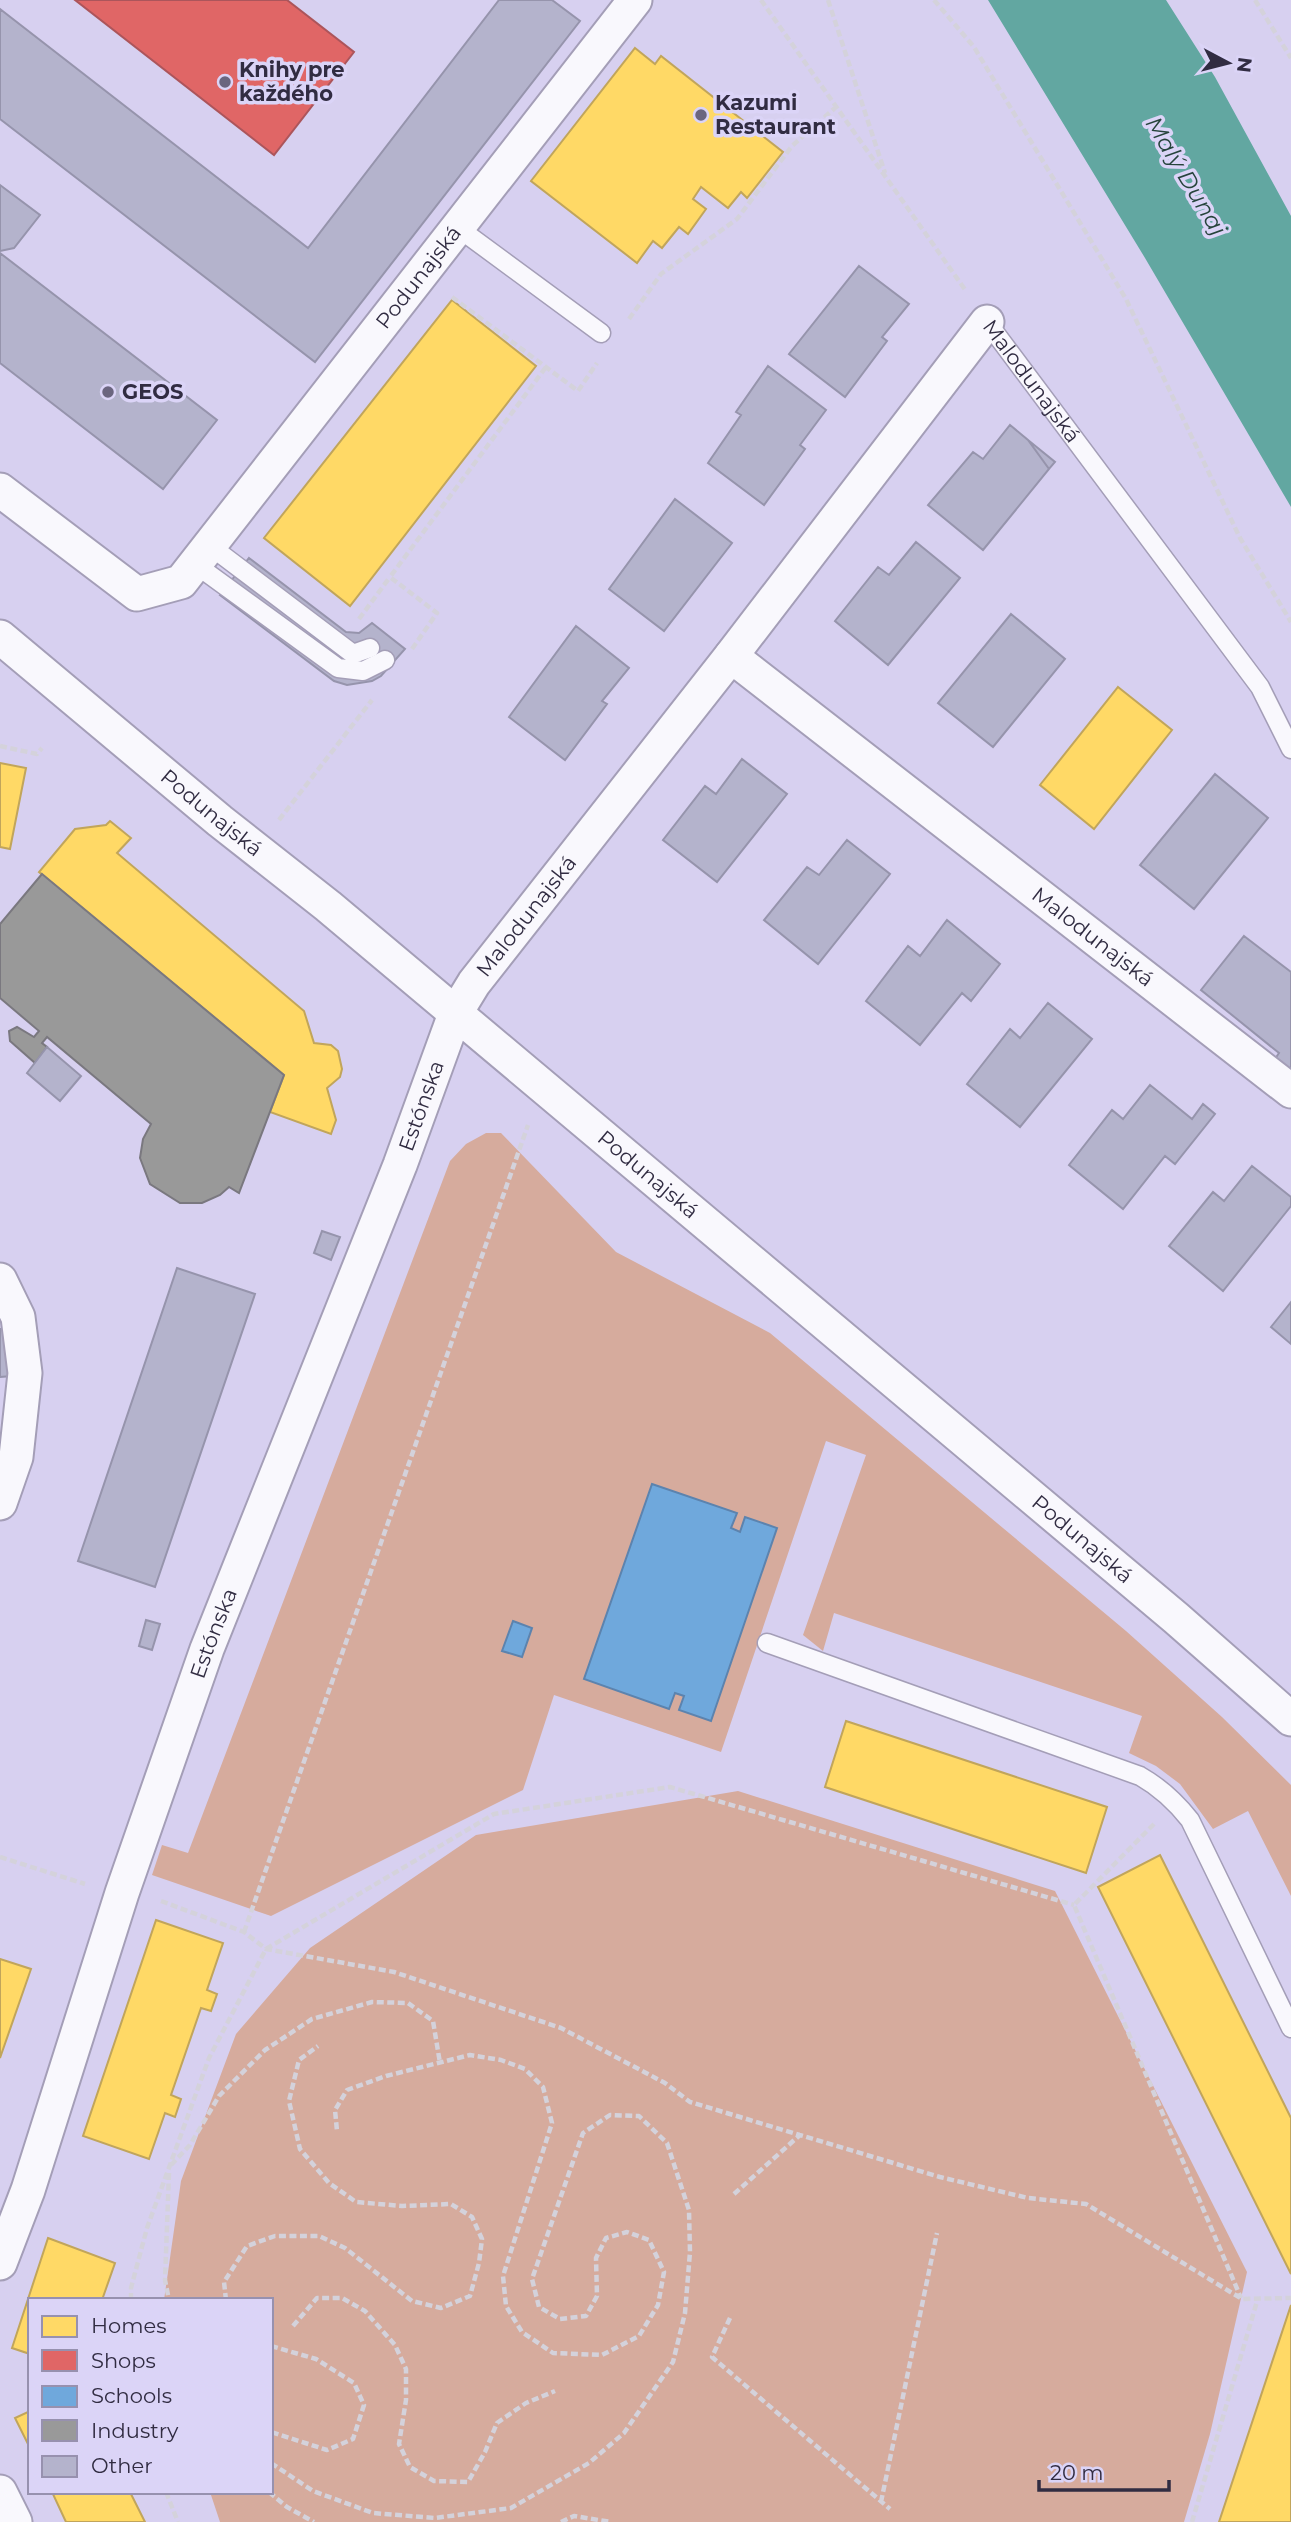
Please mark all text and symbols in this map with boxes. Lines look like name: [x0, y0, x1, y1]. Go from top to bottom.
north arrow: [1193, 28, 1263, 98]
text: N: [1232, 56, 1257, 74]
place label: Knihy pre každého: [239, 57, 345, 106]
marker: Knihy pre každého: [217, 74, 233, 90]
place label: Kazumi Restaurant: [715, 90, 836, 139]
marker: Kazumi Restaurant: [693, 107, 709, 123]
water label: Malý Dunaj: [1139, 111, 1233, 241]
street label: Podunajská: [370, 221, 466, 333]
street label: Malodunajská: [978, 315, 1086, 447]
place label: GEOS: [122, 379, 183, 404]
marker: GEOS: [100, 384, 116, 400]
street label: Podunajská: [156, 764, 267, 861]
street label: Malodunajská: [471, 851, 581, 982]
street label: Malodunajská: [1027, 882, 1159, 992]
street label: Estónska: [393, 1057, 449, 1155]
street label: Podunajská: [593, 1125, 704, 1224]
street label: Podunajská: [1027, 1489, 1138, 1588]
street label: Estónska: [185, 1585, 242, 1682]
legend: [28, 2298, 273, 2494]
text: Homes: [91, 2313, 166, 2338]
text: Shops: [91, 2348, 156, 2373]
text: Schools: [91, 2383, 172, 2408]
text: Industry: [91, 2418, 179, 2443]
scale bar: [1039, 2448, 1168, 2492]
text: Other: [91, 2453, 153, 2478]
text: 20 m: [1050, 2460, 1104, 2485]

